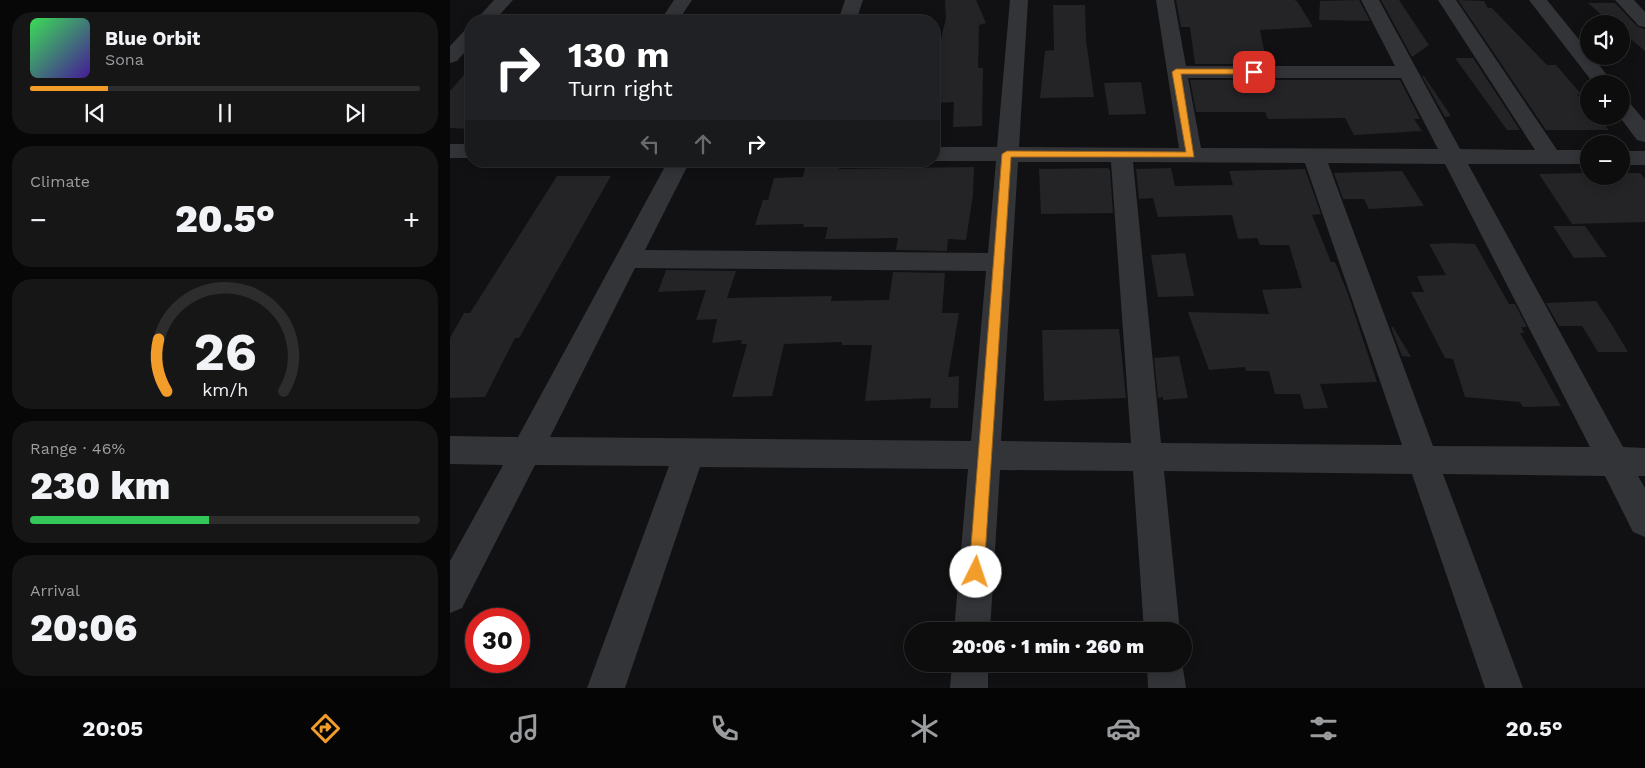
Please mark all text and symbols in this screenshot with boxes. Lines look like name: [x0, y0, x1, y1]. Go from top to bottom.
map controls: [1580, 15, 1630, 185]
button: sound: [1580, 15, 1630, 65]
text: Blue Orbit: [105, 27, 200, 50]
text: 130 m: [568, 34, 669, 76]
icon: right: [485, 35, 550, 100]
text: Sona: [105, 50, 144, 69]
pin: [1233, 51, 1275, 93]
icon: arrive: [1240, 58, 1268, 86]
button: +: [1580, 75, 1630, 125]
text: Turn right: [568, 76, 673, 101]
icon: previous: [81, 99, 109, 127]
icon: pause: [211, 99, 239, 127]
icon: next: [341, 99, 369, 127]
icon: left: [636, 130, 664, 158]
icon: ahead: [689, 130, 717, 158]
icon: right: [742, 130, 770, 158]
button: −: [1580, 135, 1630, 185]
text: Climate: [30, 172, 90, 191]
text: 20.5°: [175, 197, 275, 241]
text: −: [30, 203, 47, 236]
text: +: [403, 203, 420, 236]
text: 26: [193, 322, 257, 383]
text: km/h: [202, 379, 248, 400]
text: Range · 46%: [30, 439, 125, 458]
text: 230 km: [30, 464, 170, 508]
position arrow: [949, 545, 1001, 597]
text: Arrival: [30, 581, 80, 600]
text: 20:06: [30, 606, 137, 650]
speed limit sign: 30: [465, 608, 530, 673]
text: 20:06 · 1 min · 260 m: [952, 635, 1144, 658]
icon: directions: [308, 711, 343, 746]
icon: music: [507, 711, 542, 746]
icon: phone: [707, 711, 742, 746]
icon: climate: [907, 711, 942, 746]
icon: car: [1106, 711, 1141, 746]
icon: filters: [1306, 711, 1341, 746]
text: 20:05: [82, 716, 143, 741]
text: 20.5°: [1505, 716, 1563, 741]

